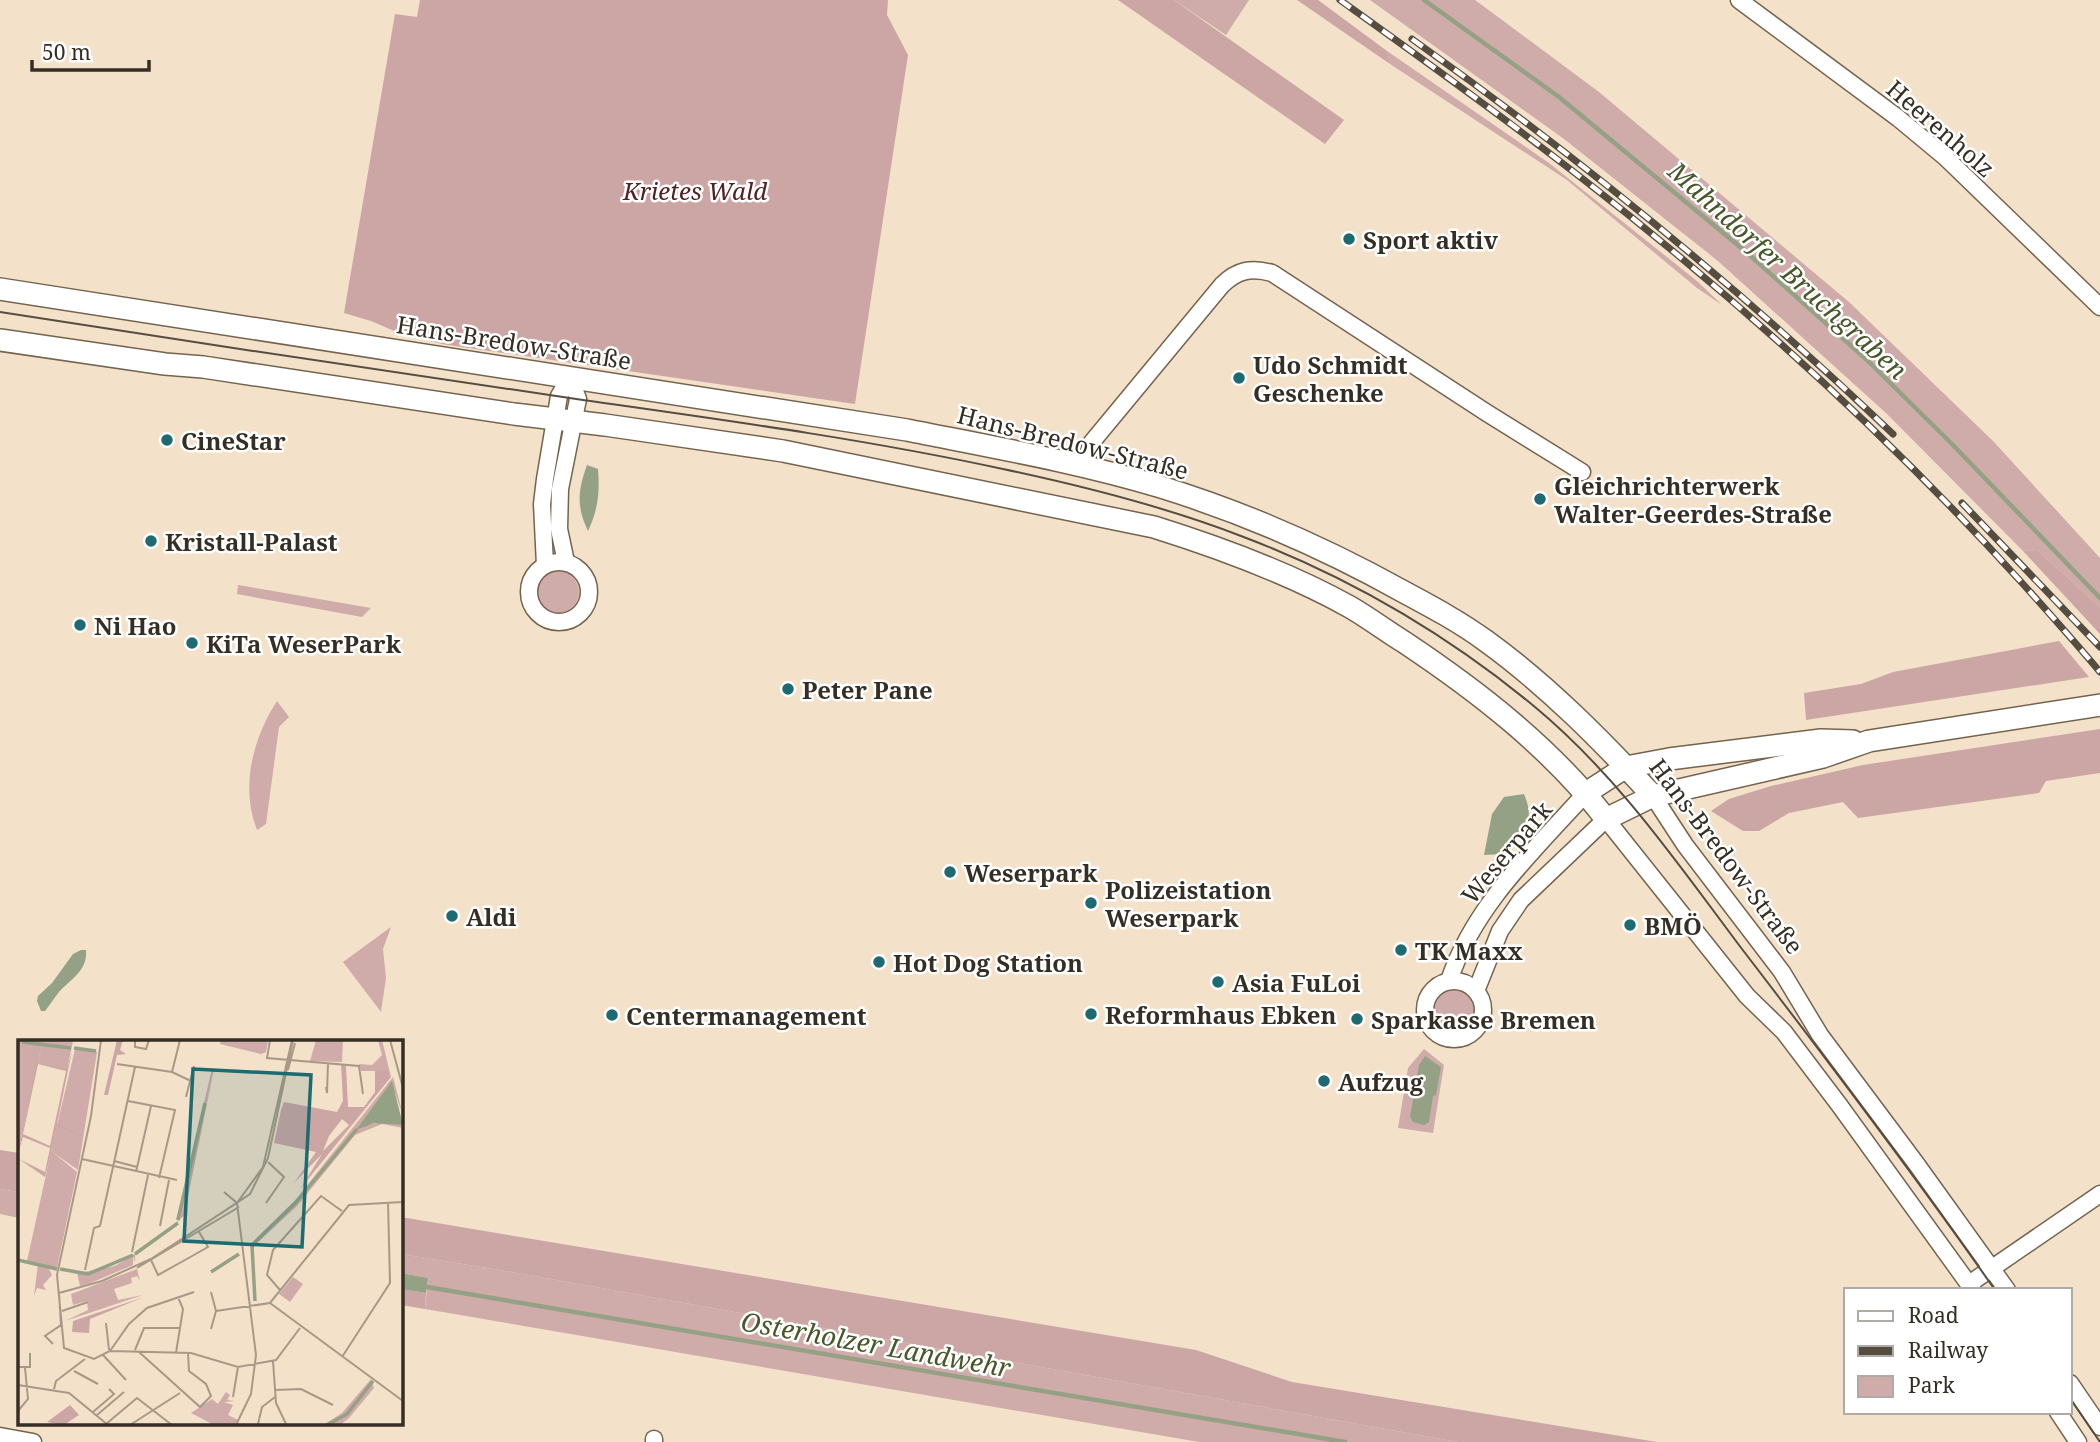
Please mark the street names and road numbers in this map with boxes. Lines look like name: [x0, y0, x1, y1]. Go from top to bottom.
street label: Heerenholz: [1880, 72, 2002, 184]
street label: Hans-Bredow-Straße: [394, 307, 634, 377]
street label: Hans-Bredow-Straße: [954, 397, 1192, 487]
street label: Hans-Bredow-Straße: [1642, 751, 1812, 961]
street label: Weserpark: [1453, 793, 1559, 911]

